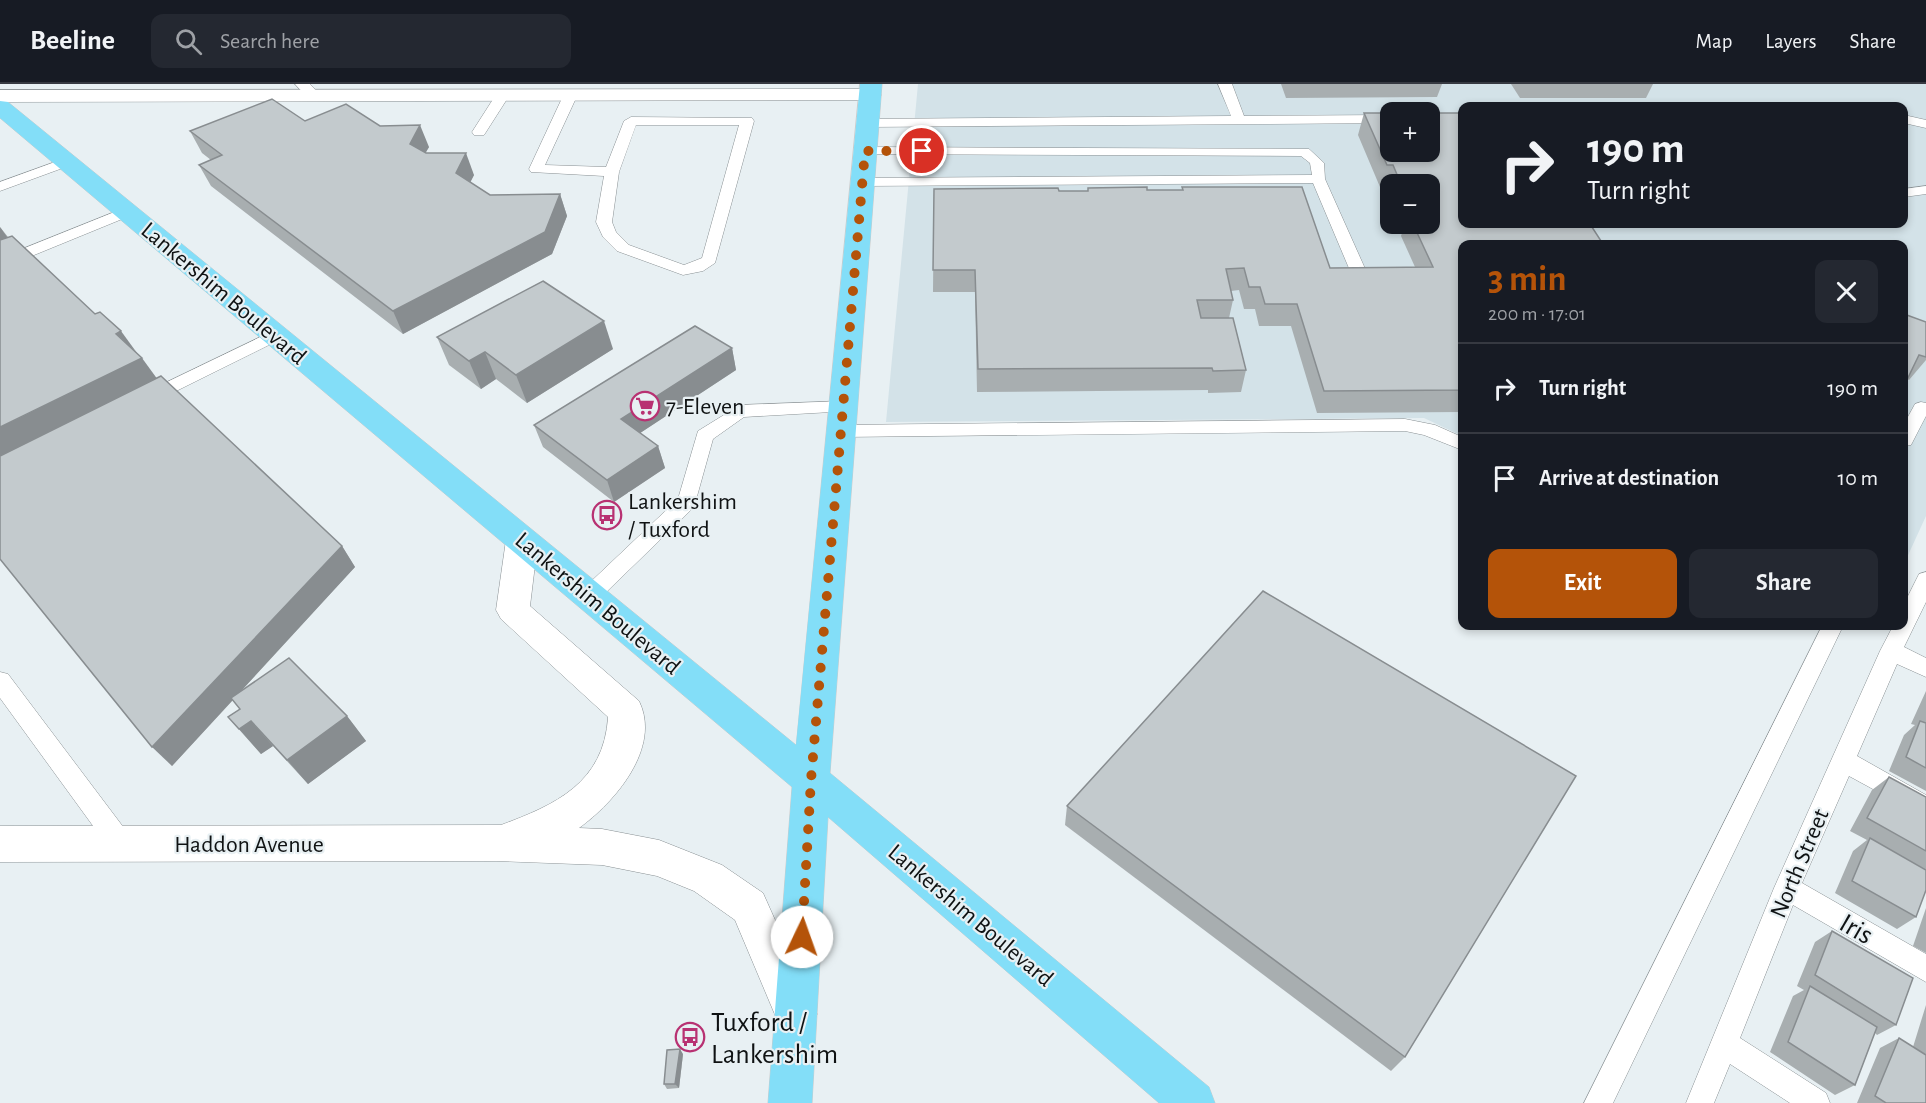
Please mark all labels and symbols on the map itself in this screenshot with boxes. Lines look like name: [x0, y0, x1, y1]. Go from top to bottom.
pin: [896, 125, 947, 176]
street label: Lankershim Boulevard: [136, 218, 310, 370]
supermarket icon: 7-Eleven: [629, 390, 661, 422]
place label: 7-Eleven: [666, 395, 744, 419]
place label: Lankershim / Tuxford: [628, 490, 737, 542]
bus stop icon: Lankershim / Tuxford: [591, 499, 623, 531]
street label: Lankershim Boulevard: [510, 528, 684, 680]
street label: North Street: [1766, 805, 1834, 921]
street label: Haddon Avenue: [174, 833, 324, 857]
street label: Lankershim Boulevard: [883, 840, 1057, 992]
position arrow: [770, 905, 834, 969]
street label: Iris: [1835, 909, 1877, 950]
place label: Tuxford / Lankershim: [711, 1009, 838, 1069]
bus stop icon: Tuxford / Lankershim: [674, 1021, 706, 1053]

